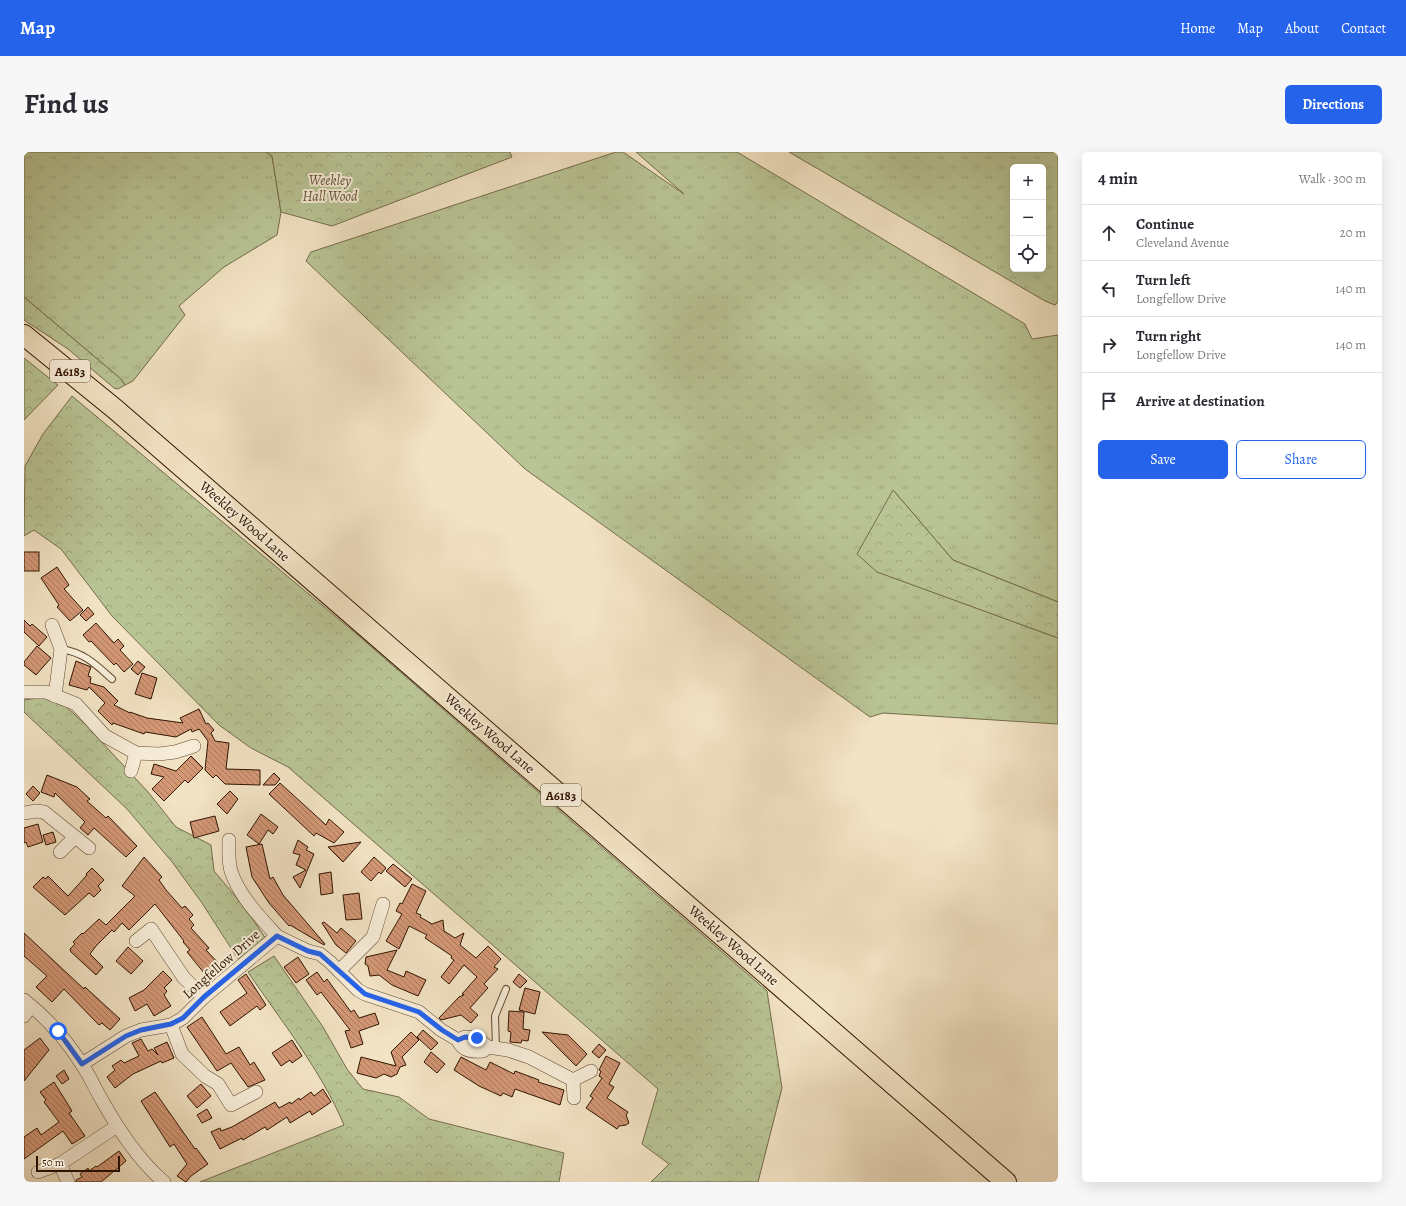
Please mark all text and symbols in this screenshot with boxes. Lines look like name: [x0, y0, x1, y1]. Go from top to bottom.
text: Map: [20, 15, 55, 41]
text: Home: [1180, 19, 1215, 38]
text: Map: [1237, 19, 1263, 38]
text: About: [1285, 19, 1319, 38]
text: Contact: [1341, 19, 1386, 38]
text: Find us: [24, 85, 109, 123]
button: Directions: [1285, 85, 1382, 124]
map controls: [1010, 164, 1046, 272]
button: +: [1010, 164, 1046, 200]
text: 4 min: [1098, 167, 1138, 190]
text: Walk · 300 m: [1299, 170, 1366, 187]
park label: Weekley Hall Wood: [303, 171, 358, 206]
button: −: [1010, 200, 1046, 236]
text: Continue: [1136, 214, 1194, 234]
icon: ahead: [1098, 222, 1120, 244]
text: 20 m: [1340, 224, 1366, 241]
text: Cleveland Avenue: [1136, 234, 1229, 251]
button: locate: [1010, 236, 1046, 272]
text: Turn left: [1136, 270, 1191, 290]
icon: left: [1098, 278, 1120, 300]
text: 140 m: [1335, 280, 1366, 297]
text: Longfellow Drive: [1136, 290, 1226, 307]
text: Turn right: [1136, 326, 1201, 346]
icon: right: [1098, 334, 1120, 356]
text: 140 m: [1335, 336, 1366, 353]
text: Longfellow Drive: [1136, 346, 1226, 363]
road number: A6183: [50, 360, 90, 382]
icon: arrive: [1098, 390, 1120, 412]
text: Arrive at destination: [1136, 391, 1265, 411]
button: Save: [1098, 440, 1228, 479]
button: Share: [1236, 440, 1366, 479]
street label: Weekley Wood Lane: [195, 476, 294, 566]
street label: Weekley Wood Lane: [440, 688, 539, 778]
road number: A6183: [541, 784, 581, 806]
street label: Weekley Wood Lane: [684, 900, 783, 990]
street label: Longfellow Drive: [179, 925, 264, 1003]
route start: [49, 1022, 67, 1040]
route end: [468, 1029, 486, 1047]
scale bar: [36, 1154, 120, 1173]
text: 50 m: [42, 1155, 64, 1170]

